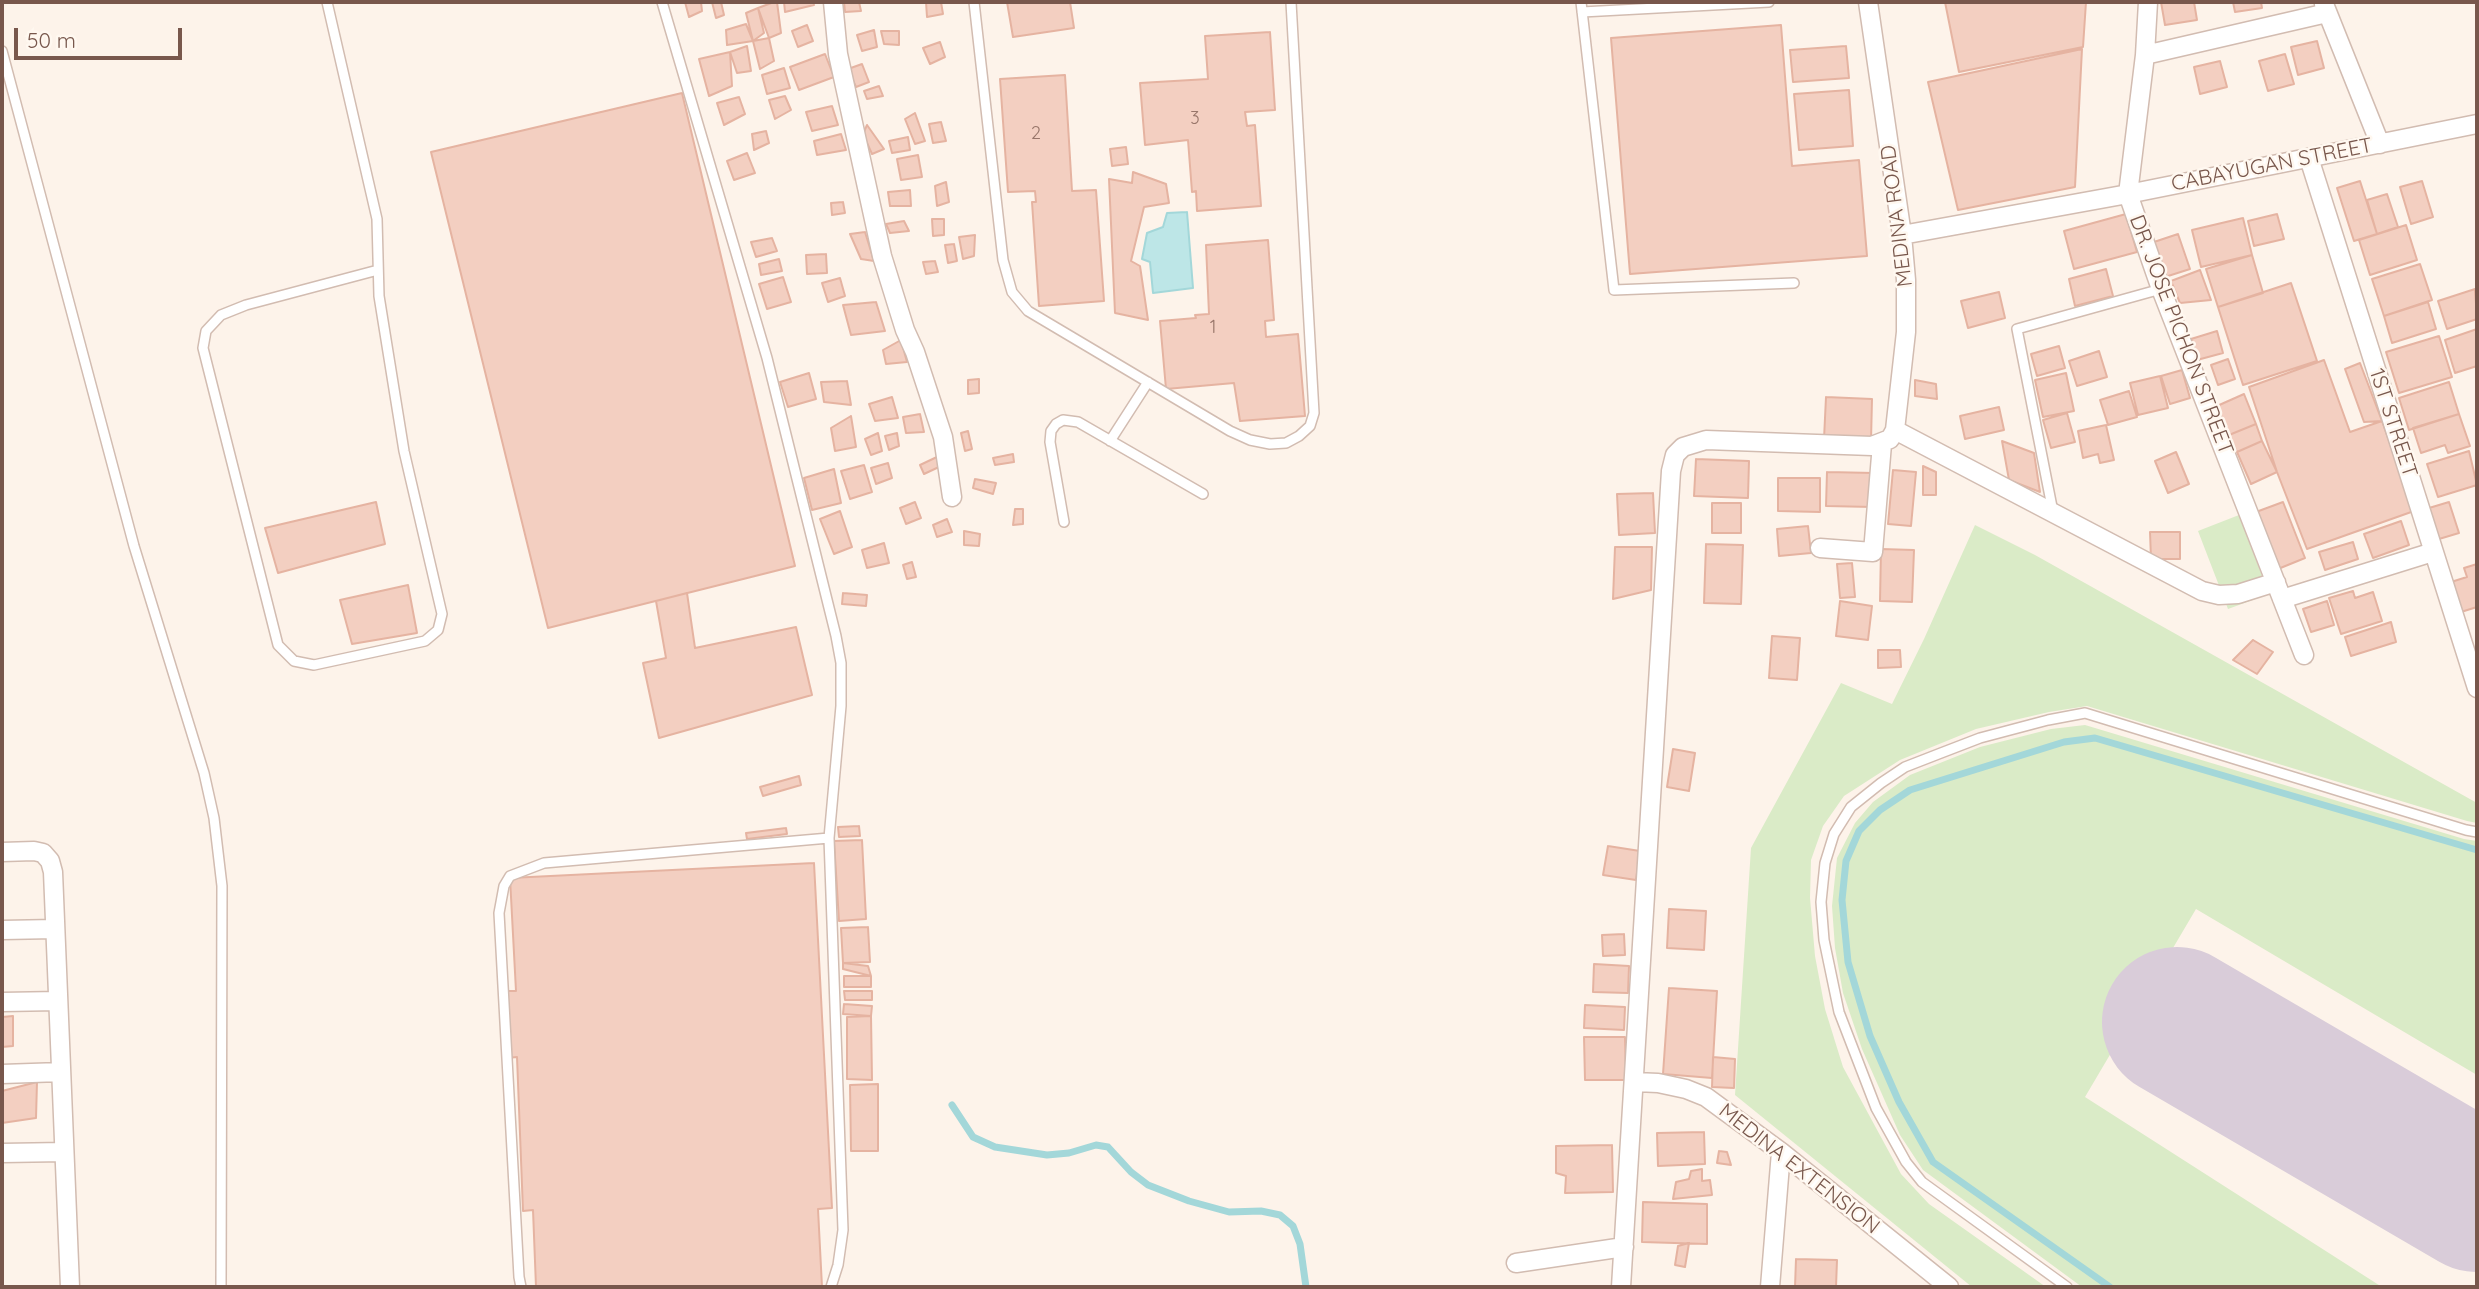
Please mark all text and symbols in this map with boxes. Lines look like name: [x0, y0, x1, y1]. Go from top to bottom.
scale bar: [18, 14, 186, 58]
text: 50 m: [27, 27, 76, 53]
house number: 3: [1190, 108, 1200, 130]
house number: 2: [1031, 123, 1041, 145]
street label: CABAYUGAN STREET: [2169, 133, 2375, 197]
street label: MEDINA ROAD: [1876, 144, 1918, 288]
street label: DR. JOSE PICHON STREET: [2124, 211, 2238, 459]
house number: 1: [1210, 317, 1216, 339]
street label: 1ST STREET: [2364, 365, 2422, 481]
street label: MEDINA EXTENSION: [1714, 1098, 1884, 1240]

